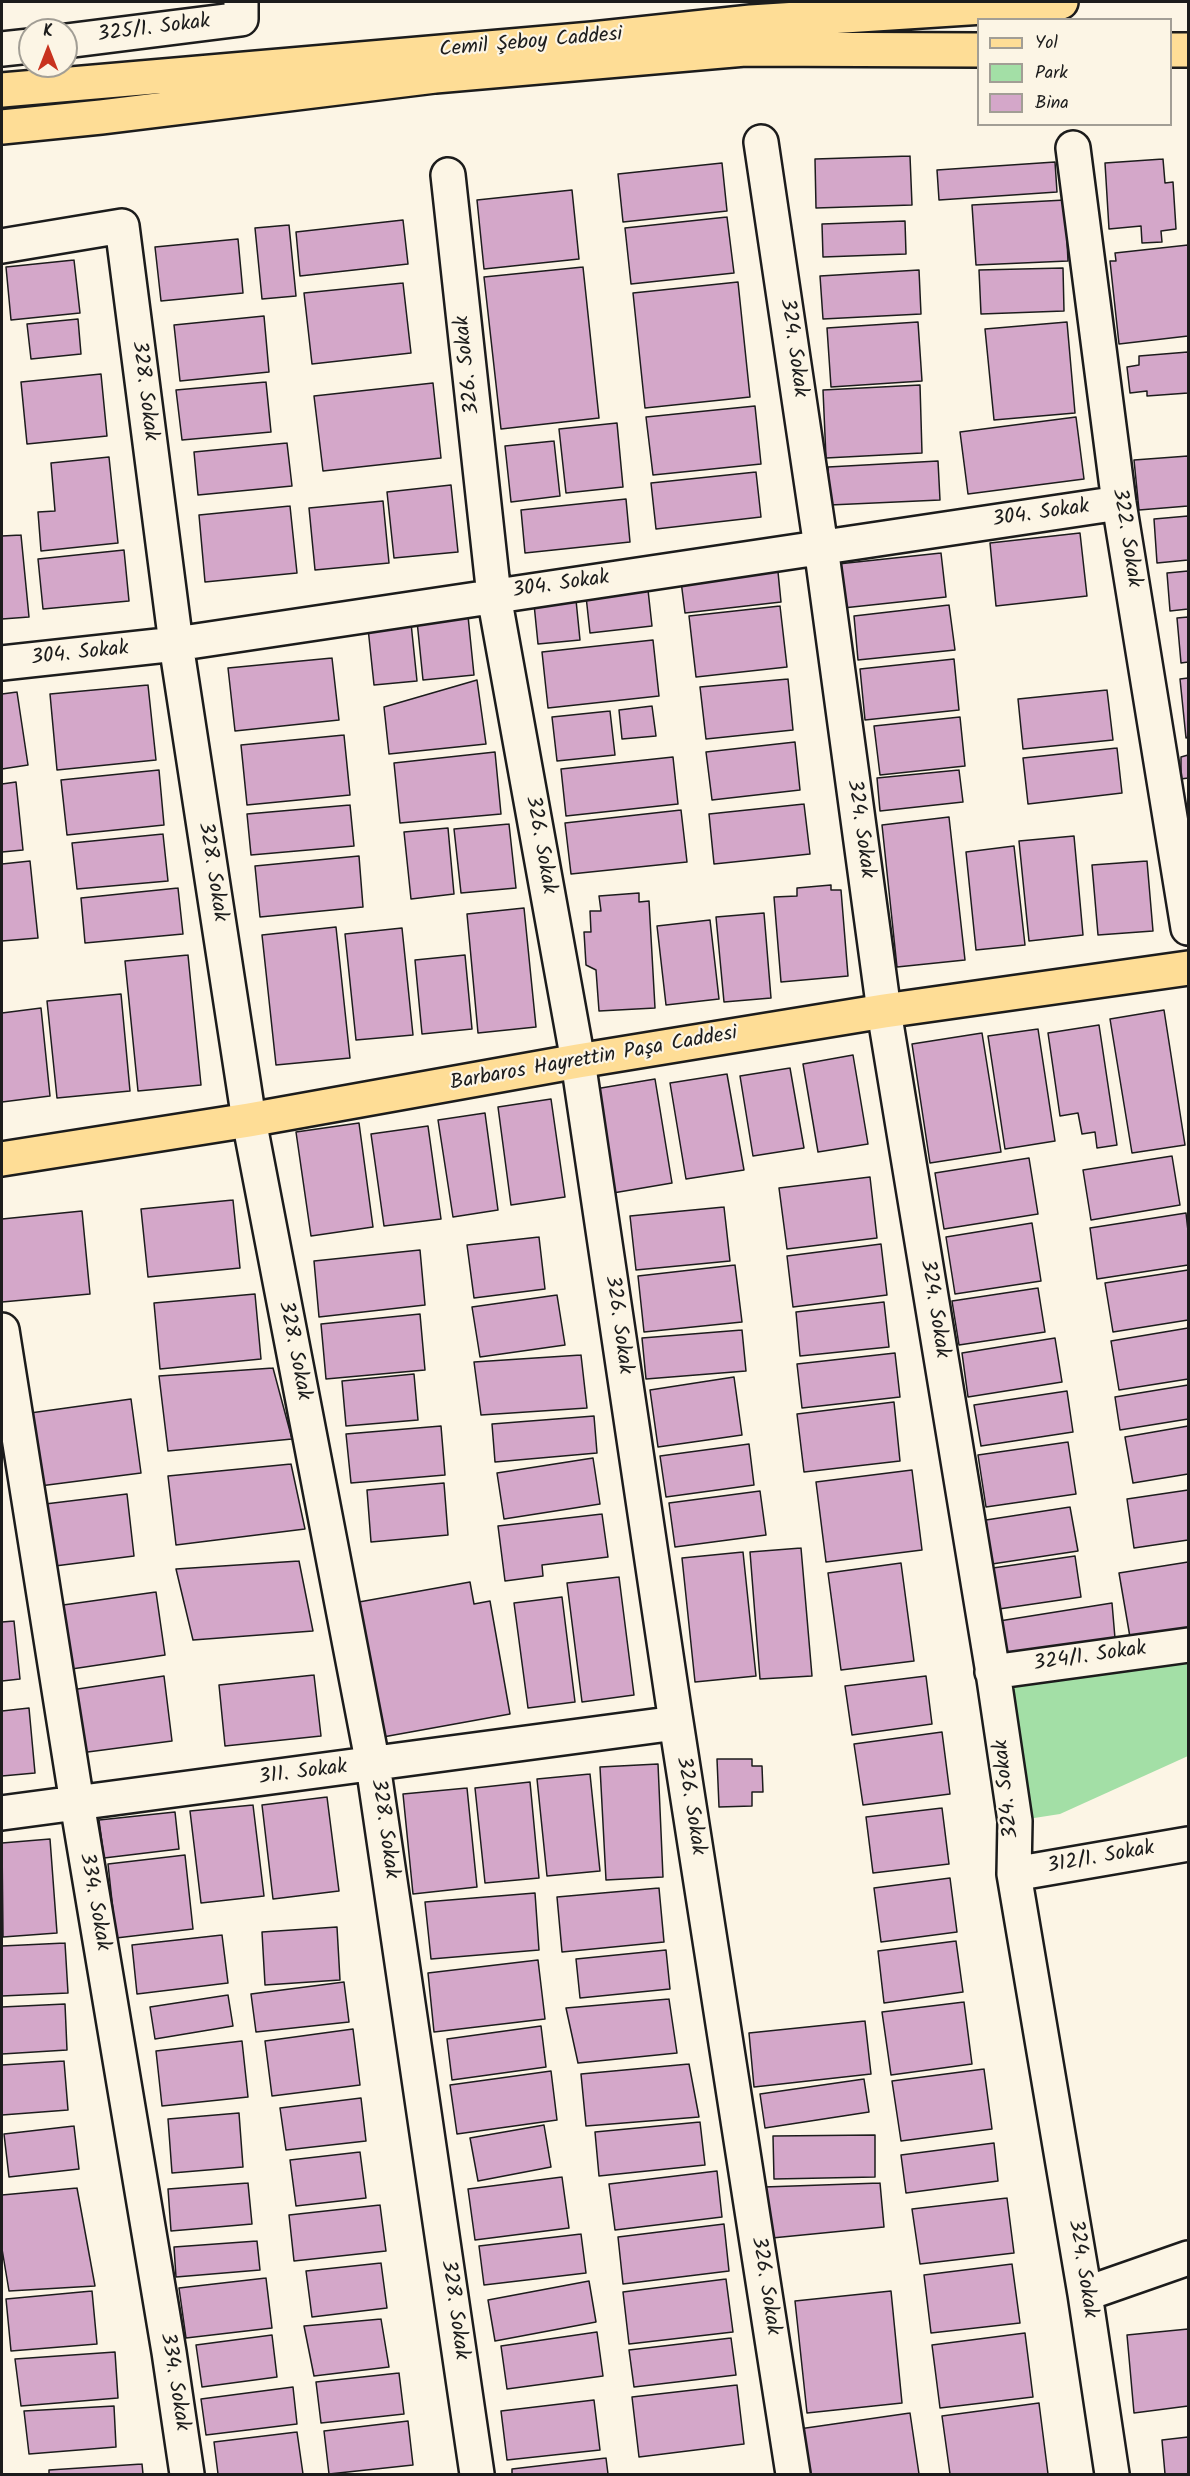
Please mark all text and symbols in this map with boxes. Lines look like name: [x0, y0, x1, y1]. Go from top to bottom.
street label: 325/1. Sokak: [96, 11, 212, 49]
north arrow: [18, 18, 78, 78]
legend: [977, 18, 1172, 126]
text: K: [43, 19, 53, 44]
street label: Cemil Şeboy Caddesi: [438, 23, 624, 65]
text: Yol: [1035, 29, 1058, 58]
text: Park: [1035, 59, 1068, 88]
text: Bina: [1035, 89, 1069, 118]
street label: 324. Sokak: [773, 297, 811, 399]
street label: 326. Sokak: [451, 314, 487, 416]
street label: 328. Sokak: [124, 340, 162, 442]
street label: 322. Sokak: [1105, 487, 1145, 589]
street label: 304. Sokak: [991, 496, 1091, 534]
street label: 304. Sokak: [511, 567, 611, 605]
street label: 304. Sokak: [30, 637, 130, 673]
street label: 324. Sokak: [840, 778, 878, 880]
street label: 326. Sokak: [518, 794, 560, 896]
street label: 328. Sokak: [191, 820, 231, 924]
street label: Barbaros Hayrettin Paşa Caddesi: [448, 1022, 740, 1098]
street label: 324. Sokak: [913, 1258, 953, 1360]
street label: 326. Sokak: [598, 1274, 636, 1376]
street label: 328. Sokak: [271, 1299, 315, 1403]
street label: 324/1. Sokak: [1032, 1638, 1148, 1678]
street label: 324. Sokak: [990, 1738, 1026, 1840]
street label: 326. Sokak: [669, 1755, 709, 1857]
street label: 311. Sokak: [257, 1756, 349, 1792]
street label: 328. Sokak: [364, 1778, 402, 1880]
street label: 312/1. Sokak: [1045, 1837, 1157, 1881]
street label: 334. Sokak: [72, 1851, 114, 1953]
street label: 324. Sokak: [1061, 2218, 1101, 2320]
street label: 326. Sokak: [744, 2235, 784, 2337]
street label: 328. Sokak: [434, 2259, 472, 2361]
street label: 334. Sokak: [153, 2331, 193, 2433]

